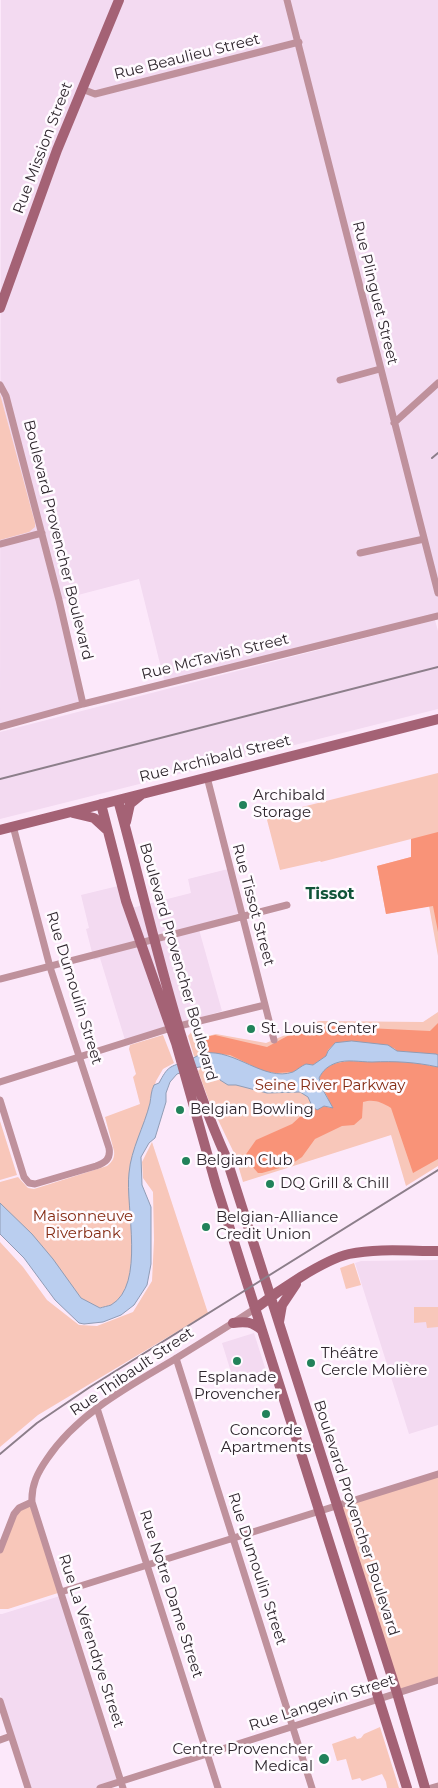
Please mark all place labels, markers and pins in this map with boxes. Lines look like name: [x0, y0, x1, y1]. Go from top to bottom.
place label: Archibald Storage: [253, 787, 325, 822]
marker: Archibald Storage: [237, 799, 249, 811]
place label: St. Louis Center: [261, 1020, 377, 1038]
marker: St. Louis Center: [245, 1023, 257, 1035]
place label: Belgian Bowling: [190, 1101, 314, 1119]
marker: Belgian Bowling: [174, 1104, 186, 1116]
place label: Belgian Club: [196, 1152, 293, 1170]
marker: Belgian Club: [180, 1155, 192, 1167]
place label: DQ Grill & Chill: [280, 1175, 389, 1193]
marker: DQ Grill & Chill: [264, 1178, 276, 1190]
place label: Belgian-Alliance Credit Union: [216, 1209, 338, 1244]
marker: Belgian-Alliance Credit Union: [200, 1221, 212, 1233]
place label: Théâtre Cercle Molière: [321, 1345, 427, 1380]
marker: Esplanade Provencher: [231, 1355, 243, 1367]
marker: Théâtre Cercle Molière: [305, 1357, 317, 1369]
place label: Esplanade Provencher: [194, 1369, 280, 1404]
marker: Concorde Apartments: [260, 1408, 272, 1420]
place label: Concorde Apartments: [221, 1422, 311, 1457]
place label: Centre Provencher Medical: [173, 1741, 313, 1776]
marker: Centre Provencher Medical: [317, 1752, 331, 1766]

